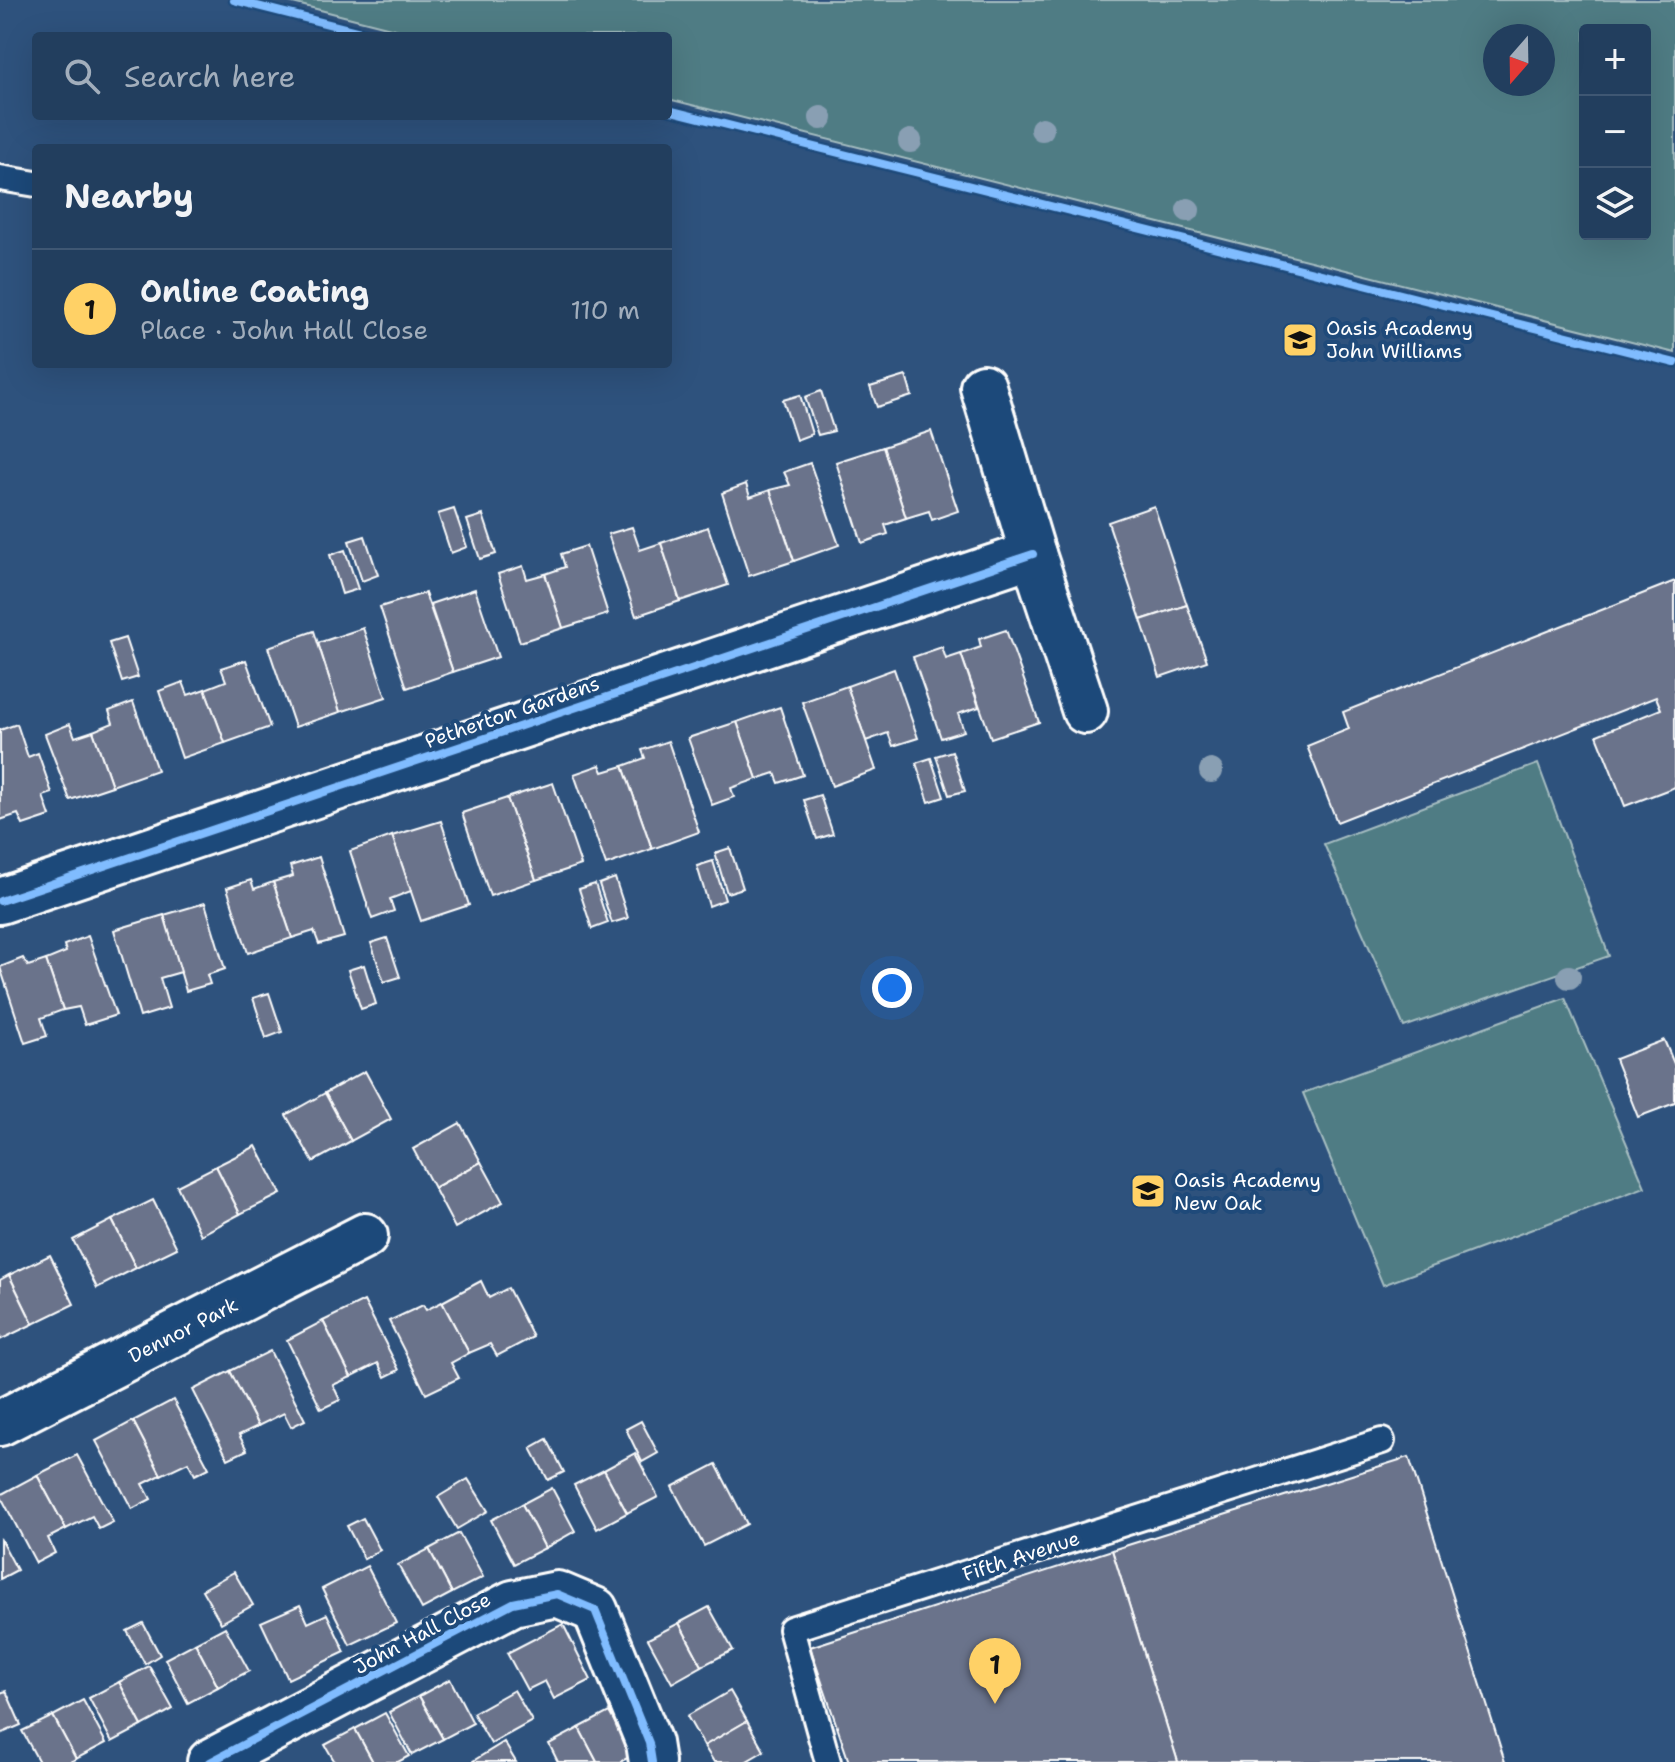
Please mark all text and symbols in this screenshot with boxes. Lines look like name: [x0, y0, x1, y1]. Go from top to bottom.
north arrow: [1483, 24, 1555, 96]
map controls: [1579, 24, 1651, 240]
button: +: [1579, 24, 1651, 96]
search box: [32, 32, 672, 120]
icon: search: [60, 54, 104, 98]
text: Search here: [124, 56, 295, 97]
button: −: [1579, 96, 1651, 168]
button: layers: [1579, 168, 1651, 240]
text: Nearby: [64, 173, 194, 219]
text: Online Coating: [140, 271, 369, 312]
text: 1: [84, 292, 96, 327]
text: 110 m: [570, 292, 640, 327]
text: Place · John Hall Close: [140, 312, 428, 347]
place label: Oasis Academy John Williams: [1326, 315, 1473, 364]
school or university icon: Oasis Academy John Williams: [1281, 321, 1319, 359]
street label: Petherton Gardens: [421, 670, 603, 754]
your location: [872, 968, 912, 1008]
place label: Oasis Academy New Oak: [1174, 1167, 1321, 1216]
school or university icon: Oasis Academy New Oak: [1129, 1172, 1167, 1210]
street label: Dennor Park: [124, 1291, 242, 1369]
street label: Fifth Avenue: [959, 1525, 1083, 1587]
street label: John Hall Close: [349, 1586, 495, 1680]
pin: 1: [969, 1638, 1021, 1704]

